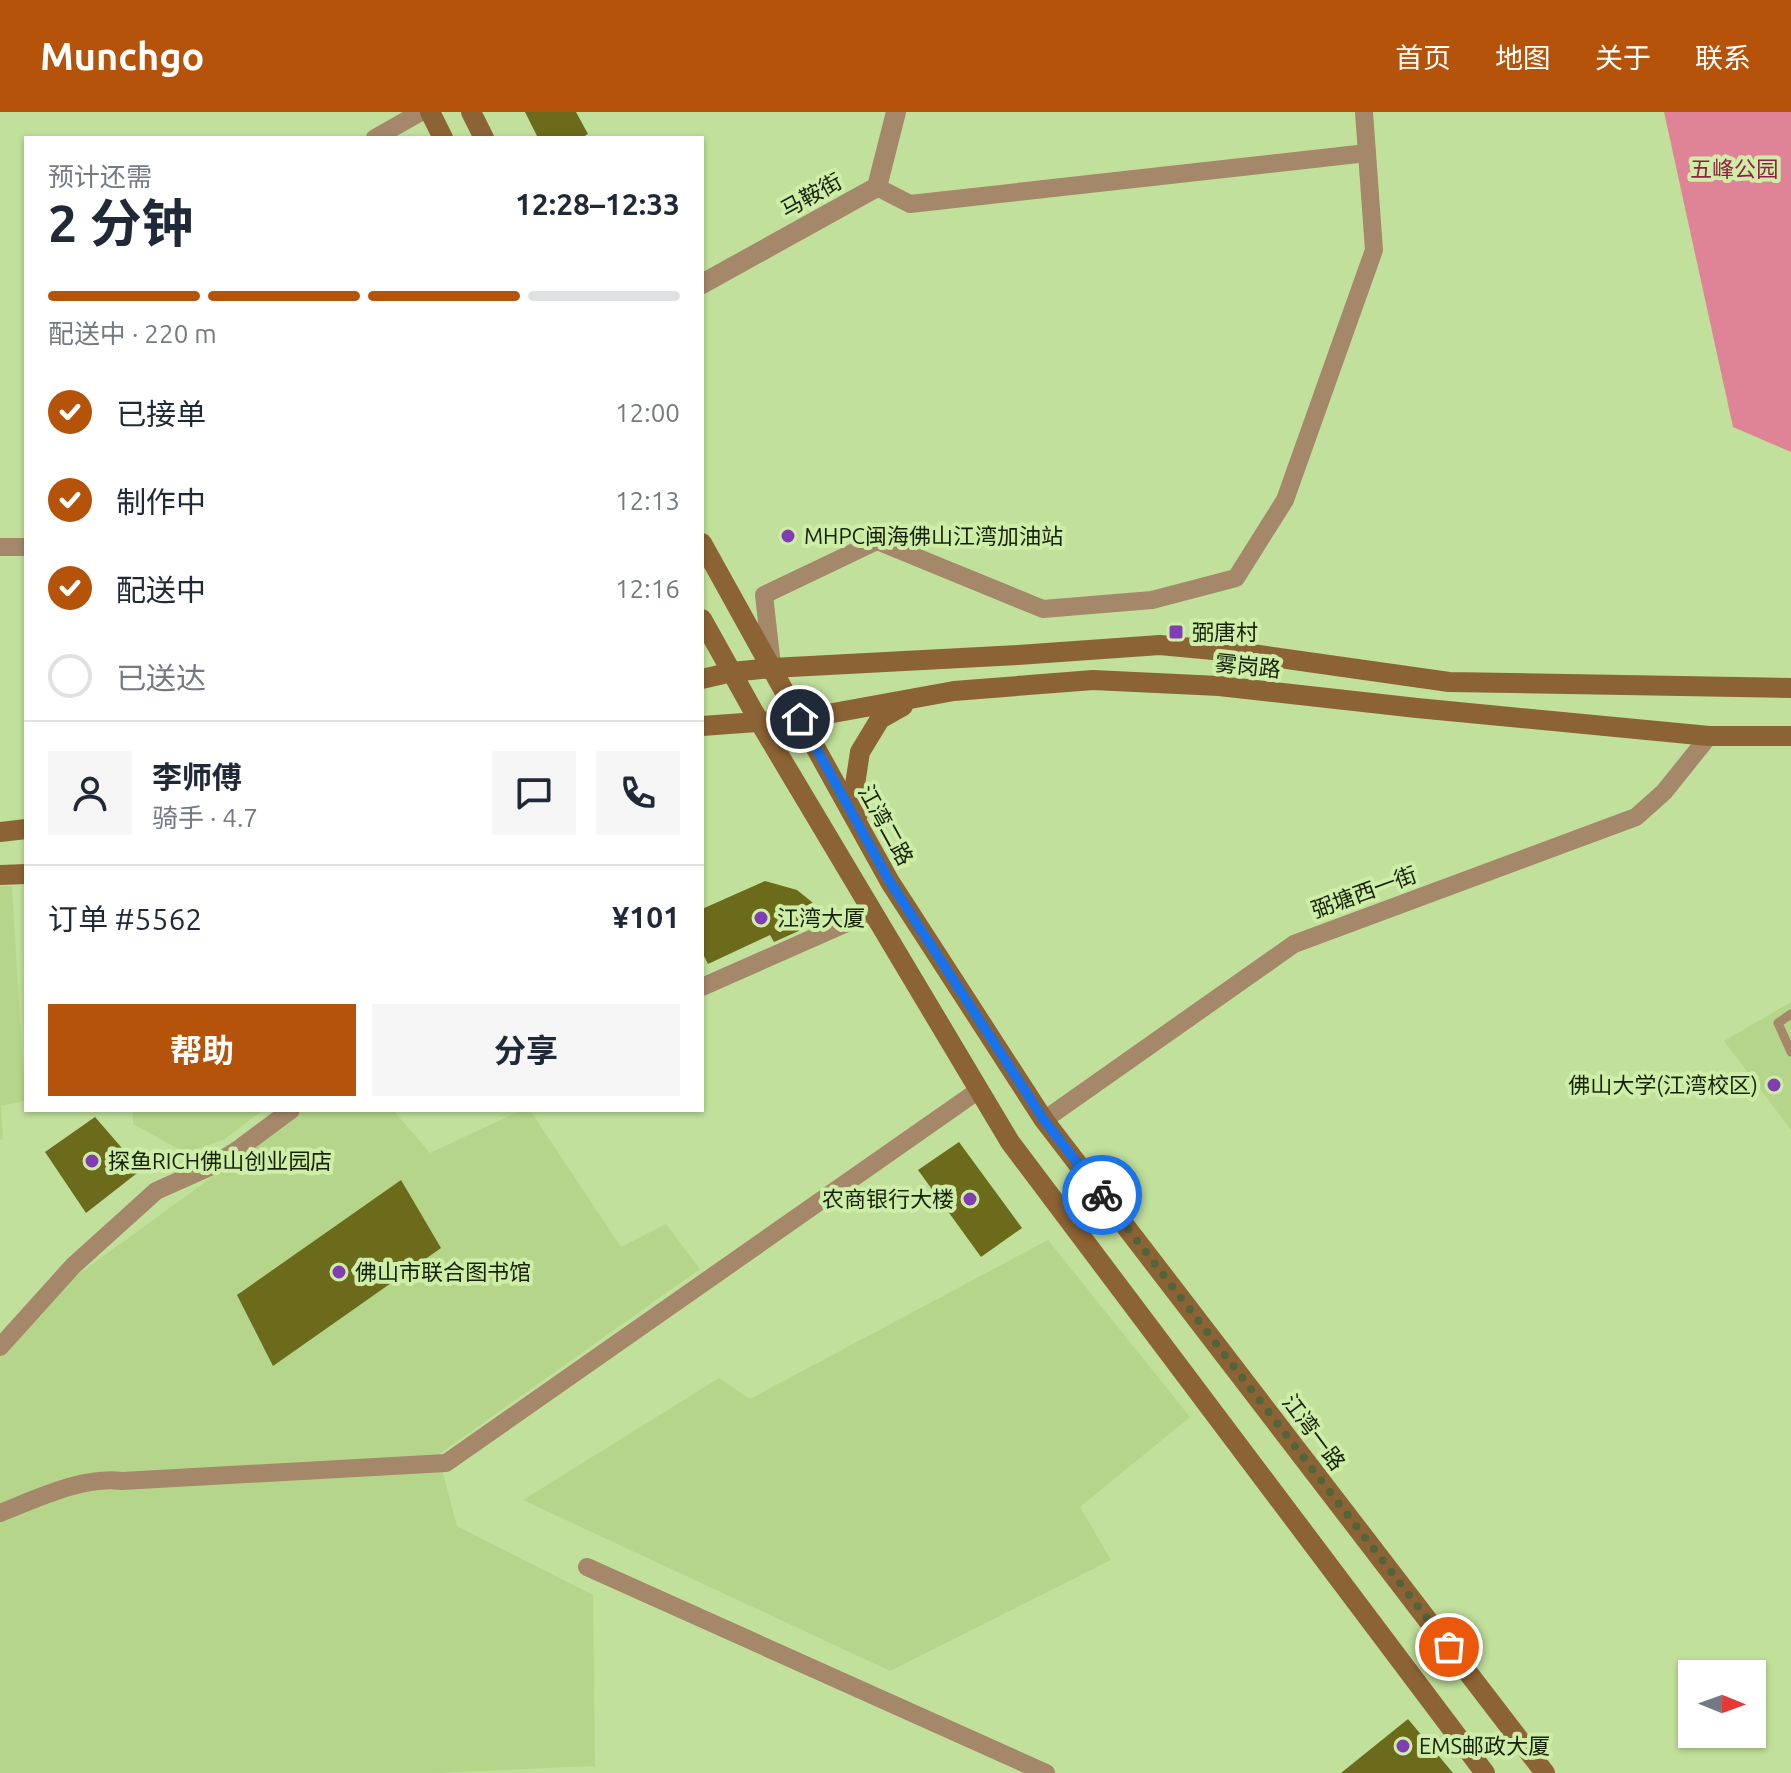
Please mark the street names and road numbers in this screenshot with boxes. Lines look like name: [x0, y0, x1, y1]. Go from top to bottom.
street label: 马鞍街: [776, 168, 846, 221]
street label: 雾岗路: [1214, 650, 1282, 681]
street label: 江湾二路: [854, 780, 919, 869]
street label: 弼塘西一街: [1308, 861, 1420, 922]
street label: 江湾一路: [1278, 1389, 1351, 1474]

